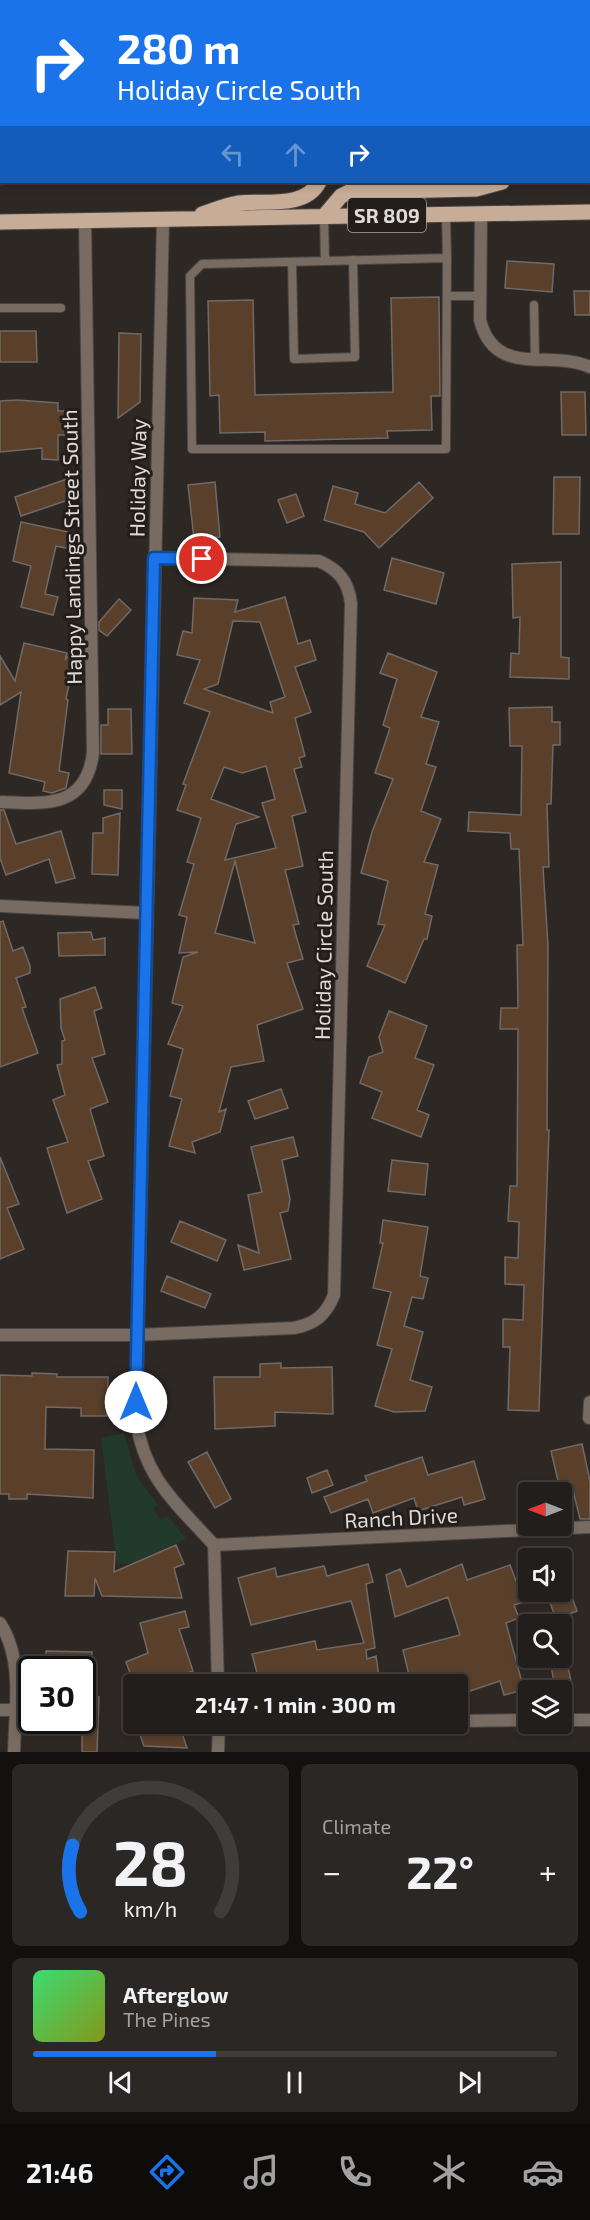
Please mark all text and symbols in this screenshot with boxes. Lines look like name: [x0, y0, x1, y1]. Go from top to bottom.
text: 280 m: [117, 22, 240, 72]
icon: right: [18, 24, 96, 102]
text: Holiday Circle South: [117, 73, 361, 105]
icon: left: [216, 138, 249, 171]
icon: ahead: [279, 138, 312, 171]
icon: right: [342, 138, 375, 171]
road number: SR 809: [348, 198, 426, 232]
street label: Happy Landings Street South: [56, 409, 86, 685]
street label: Holiday Way: [123, 419, 151, 537]
pin: [176, 533, 227, 584]
icon: arrive: [185, 542, 218, 575]
street label: Holiday Circle South: [309, 850, 337, 1040]
position arrow: [104, 1370, 168, 1434]
north arrow: [518, 1482, 572, 1536]
map controls: [518, 1482, 572, 1734]
street label: Ranch Drive: [344, 1502, 458, 1532]
button: sound: [518, 1548, 572, 1602]
button: search: [518, 1614, 572, 1668]
speed limit sign: 30: [18, 1656, 96, 1734]
button: layers: [518, 1680, 572, 1734]
text: 21:47 · 1 min · 300 m: [195, 1691, 396, 1717]
text: Climate: [322, 1814, 391, 1838]
text: 28: [113, 1824, 188, 1899]
text: 22°: [406, 1844, 474, 1898]
text: −: [322, 1851, 341, 1891]
text: +: [539, 1851, 557, 1891]
text: km/h: [124, 1896, 177, 1921]
text: Afterglow: [123, 1981, 228, 2007]
text: The Pines: [123, 2007, 211, 2031]
icon: previous: [104, 2066, 137, 2099]
icon: pause: [278, 2066, 311, 2099]
icon: next: [453, 2066, 486, 2099]
icon: directions: [146, 2151, 188, 2193]
icon: music: [240, 2151, 282, 2193]
icon: phone: [334, 2151, 376, 2193]
icon: climate: [428, 2151, 470, 2193]
icon: car: [522, 2151, 564, 2193]
text: 21:46: [26, 2156, 93, 2188]

